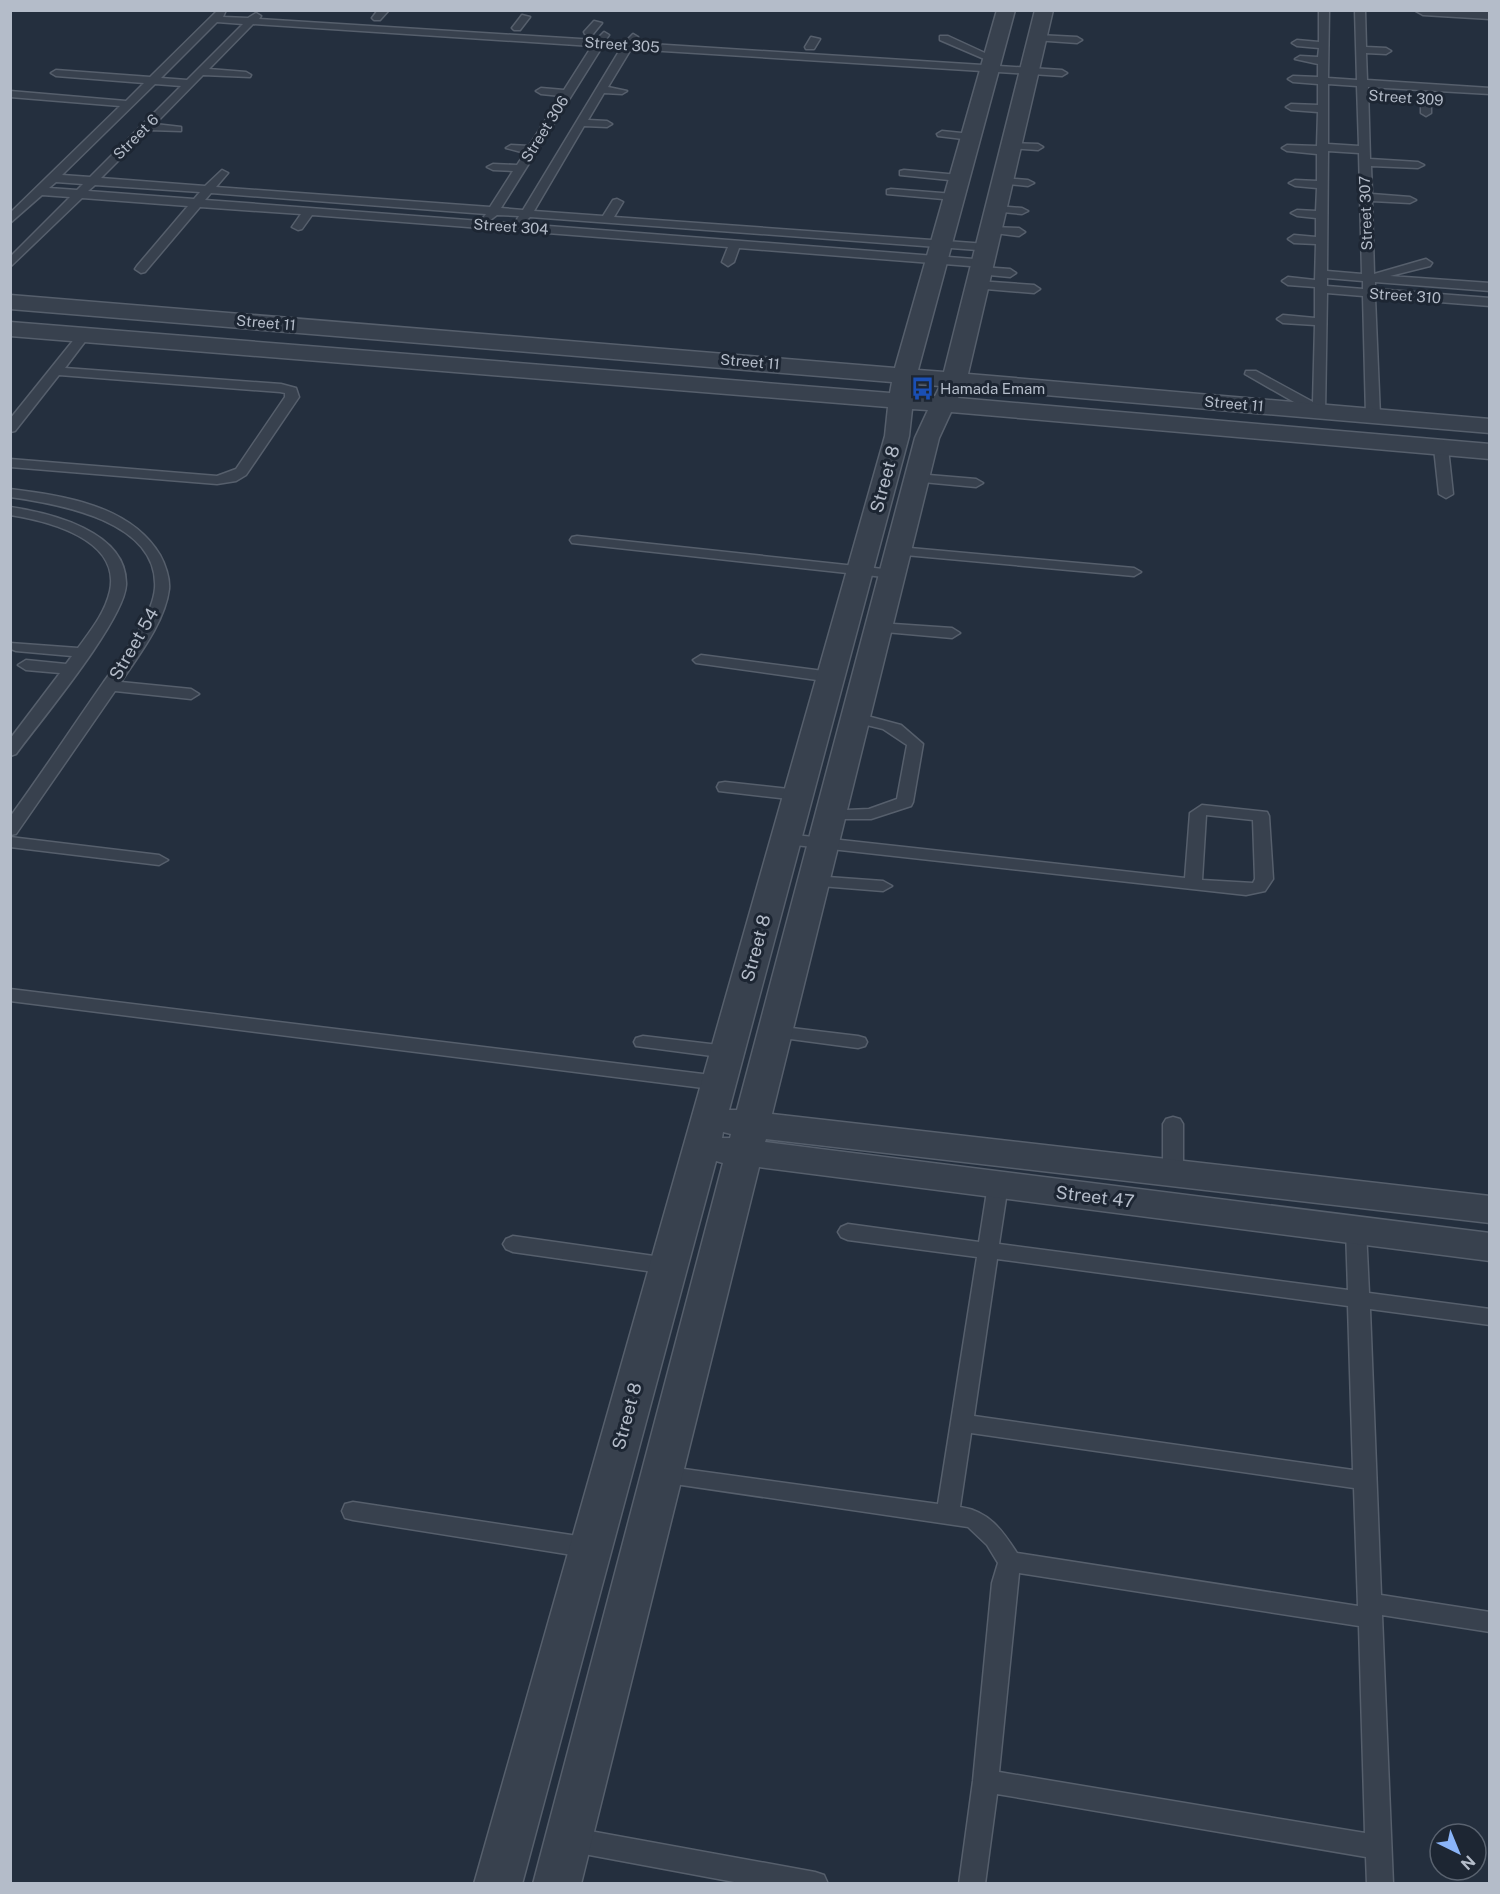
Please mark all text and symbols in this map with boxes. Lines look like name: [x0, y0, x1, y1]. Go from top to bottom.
street label: Street 305: [584, 33, 660, 56]
street label: Street 309: [1368, 86, 1444, 109]
street label: Street 306: [517, 92, 572, 165]
street label: Street 6: [110, 111, 162, 163]
street label: Street 307: [1356, 175, 1375, 251]
street label: Street 304: [473, 215, 549, 238]
street label: Street 310: [1368, 285, 1442, 306]
street label: Street 11: [236, 311, 297, 334]
street label: Street 11: [720, 350, 781, 373]
bus stop icon: Hamada Emam: [909, 376, 935, 402]
place label: Hamada Emam: [940, 380, 1045, 397]
street label: Street 11: [1204, 392, 1265, 415]
street label: Street 8: [865, 443, 904, 515]
street label: Street 54: [105, 604, 163, 684]
street label: Street 8: [736, 912, 775, 984]
street label: Street 47: [1055, 1181, 1136, 1212]
street label: Street 8: [607, 1380, 646, 1452]
north arrow: [1428, 1822, 1488, 1882]
text: N: [1457, 1851, 1479, 1874]

